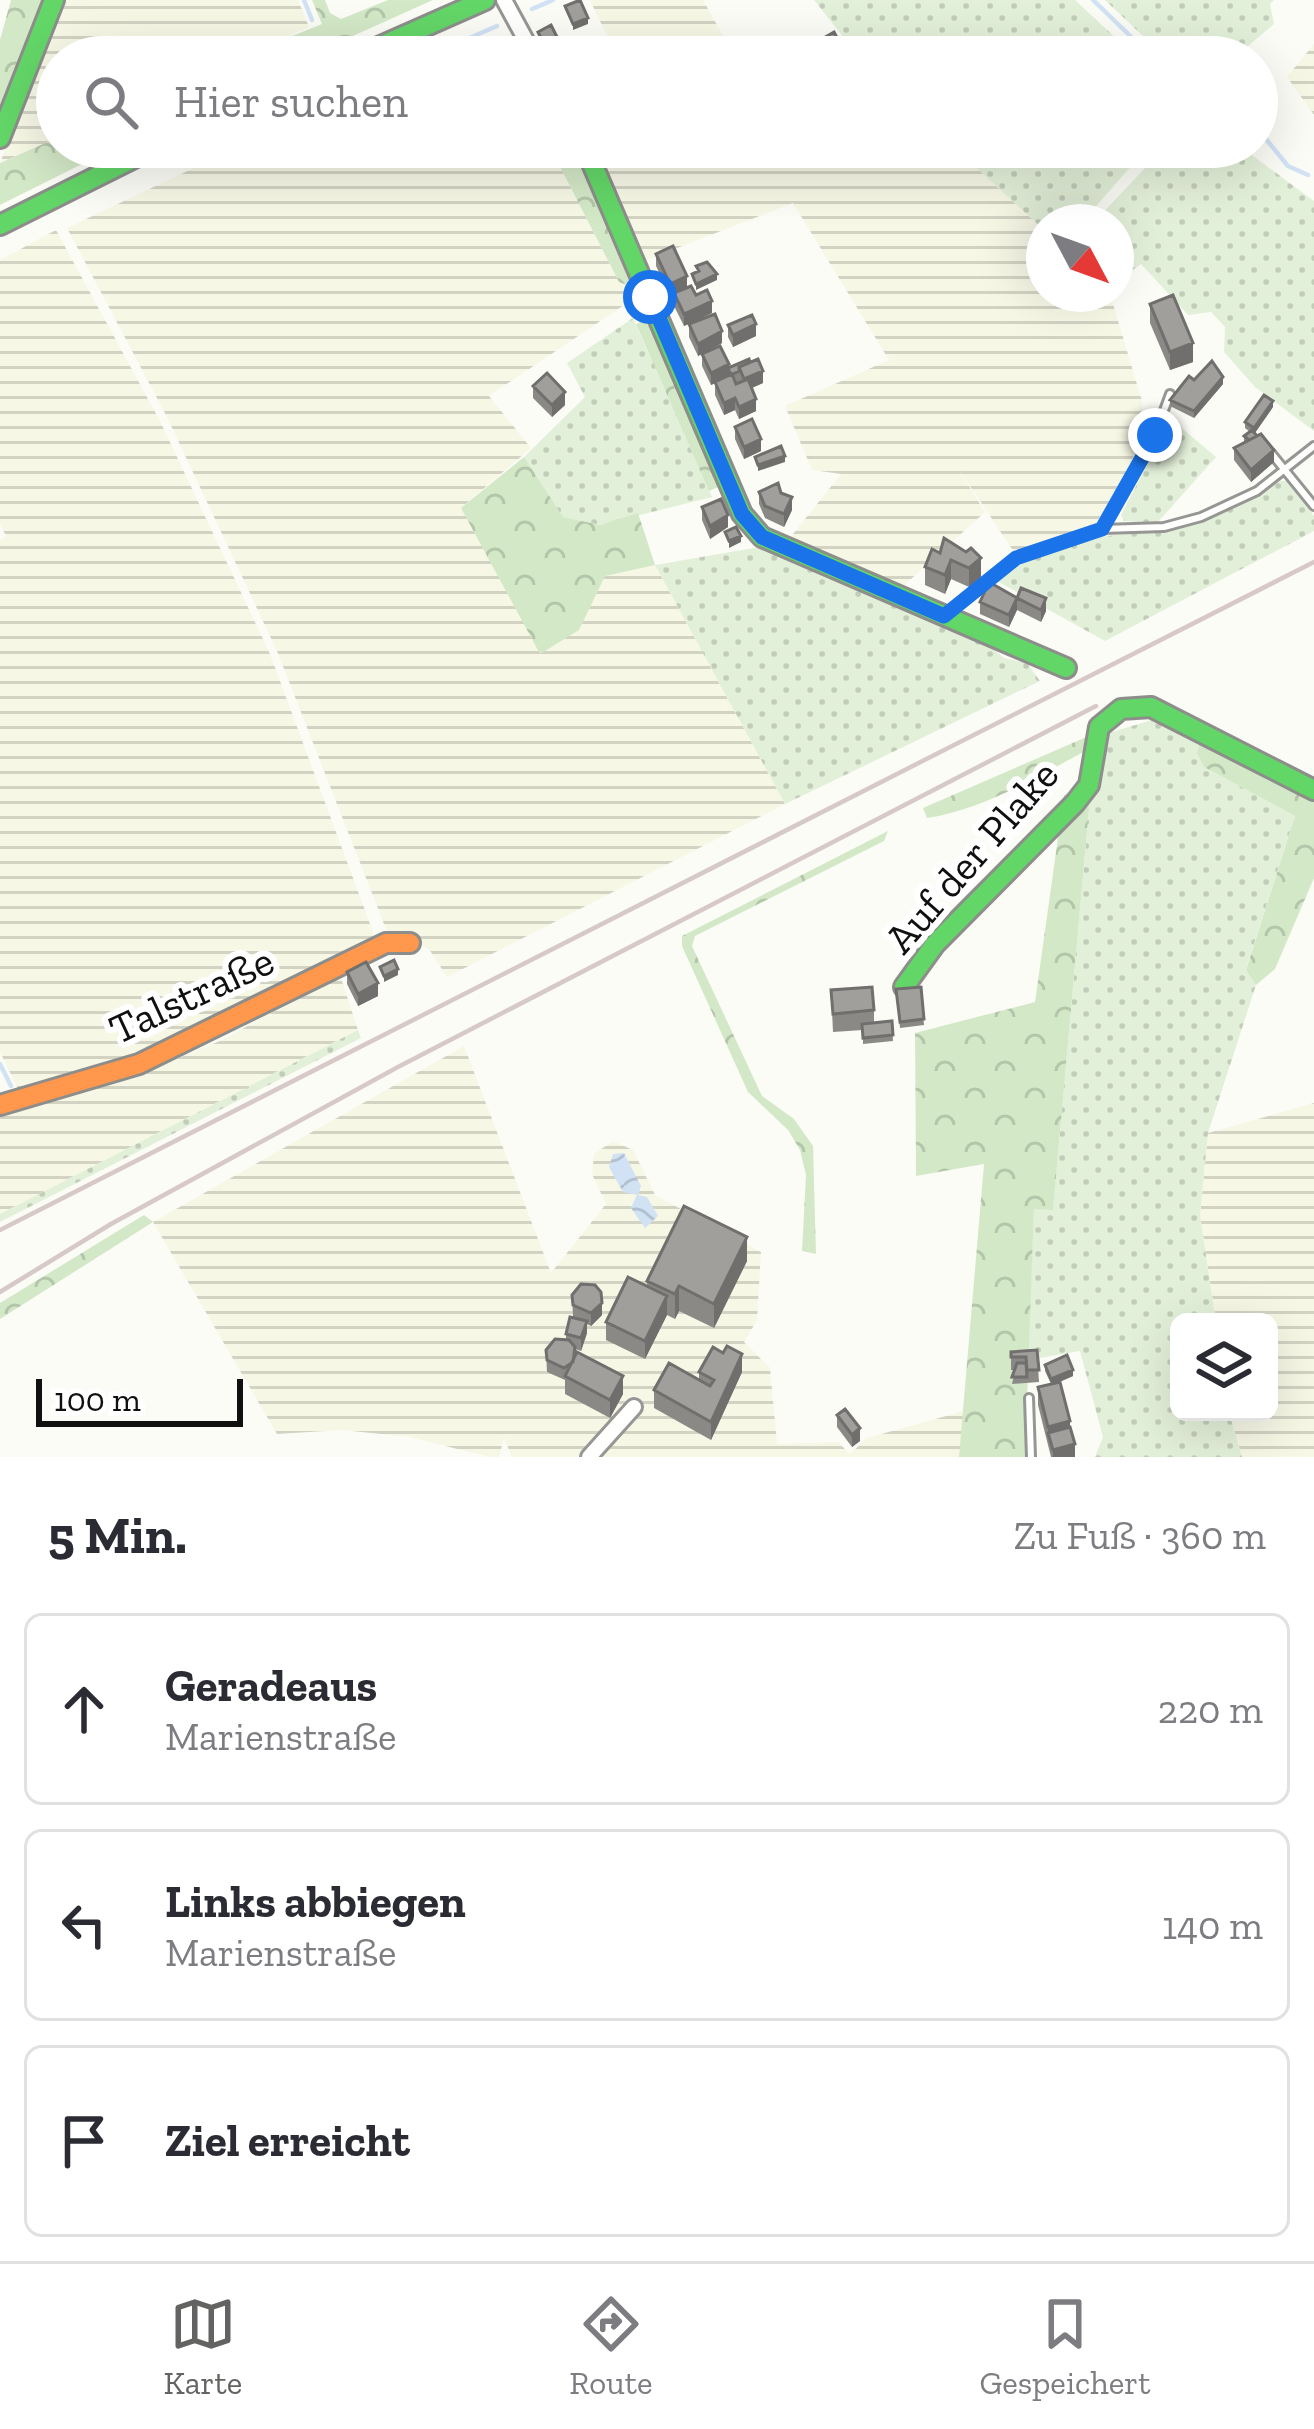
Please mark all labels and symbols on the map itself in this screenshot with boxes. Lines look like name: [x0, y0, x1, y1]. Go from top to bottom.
north arrow: [1026, 204, 1134, 312]
route start: [623, 270, 677, 324]
route end: [1128, 408, 1182, 462]
street label: Auf der Plake: [874, 750, 1069, 963]
street label: Talstraße: [101, 934, 281, 1055]
scale bar: [36, 1373, 243, 1426]

